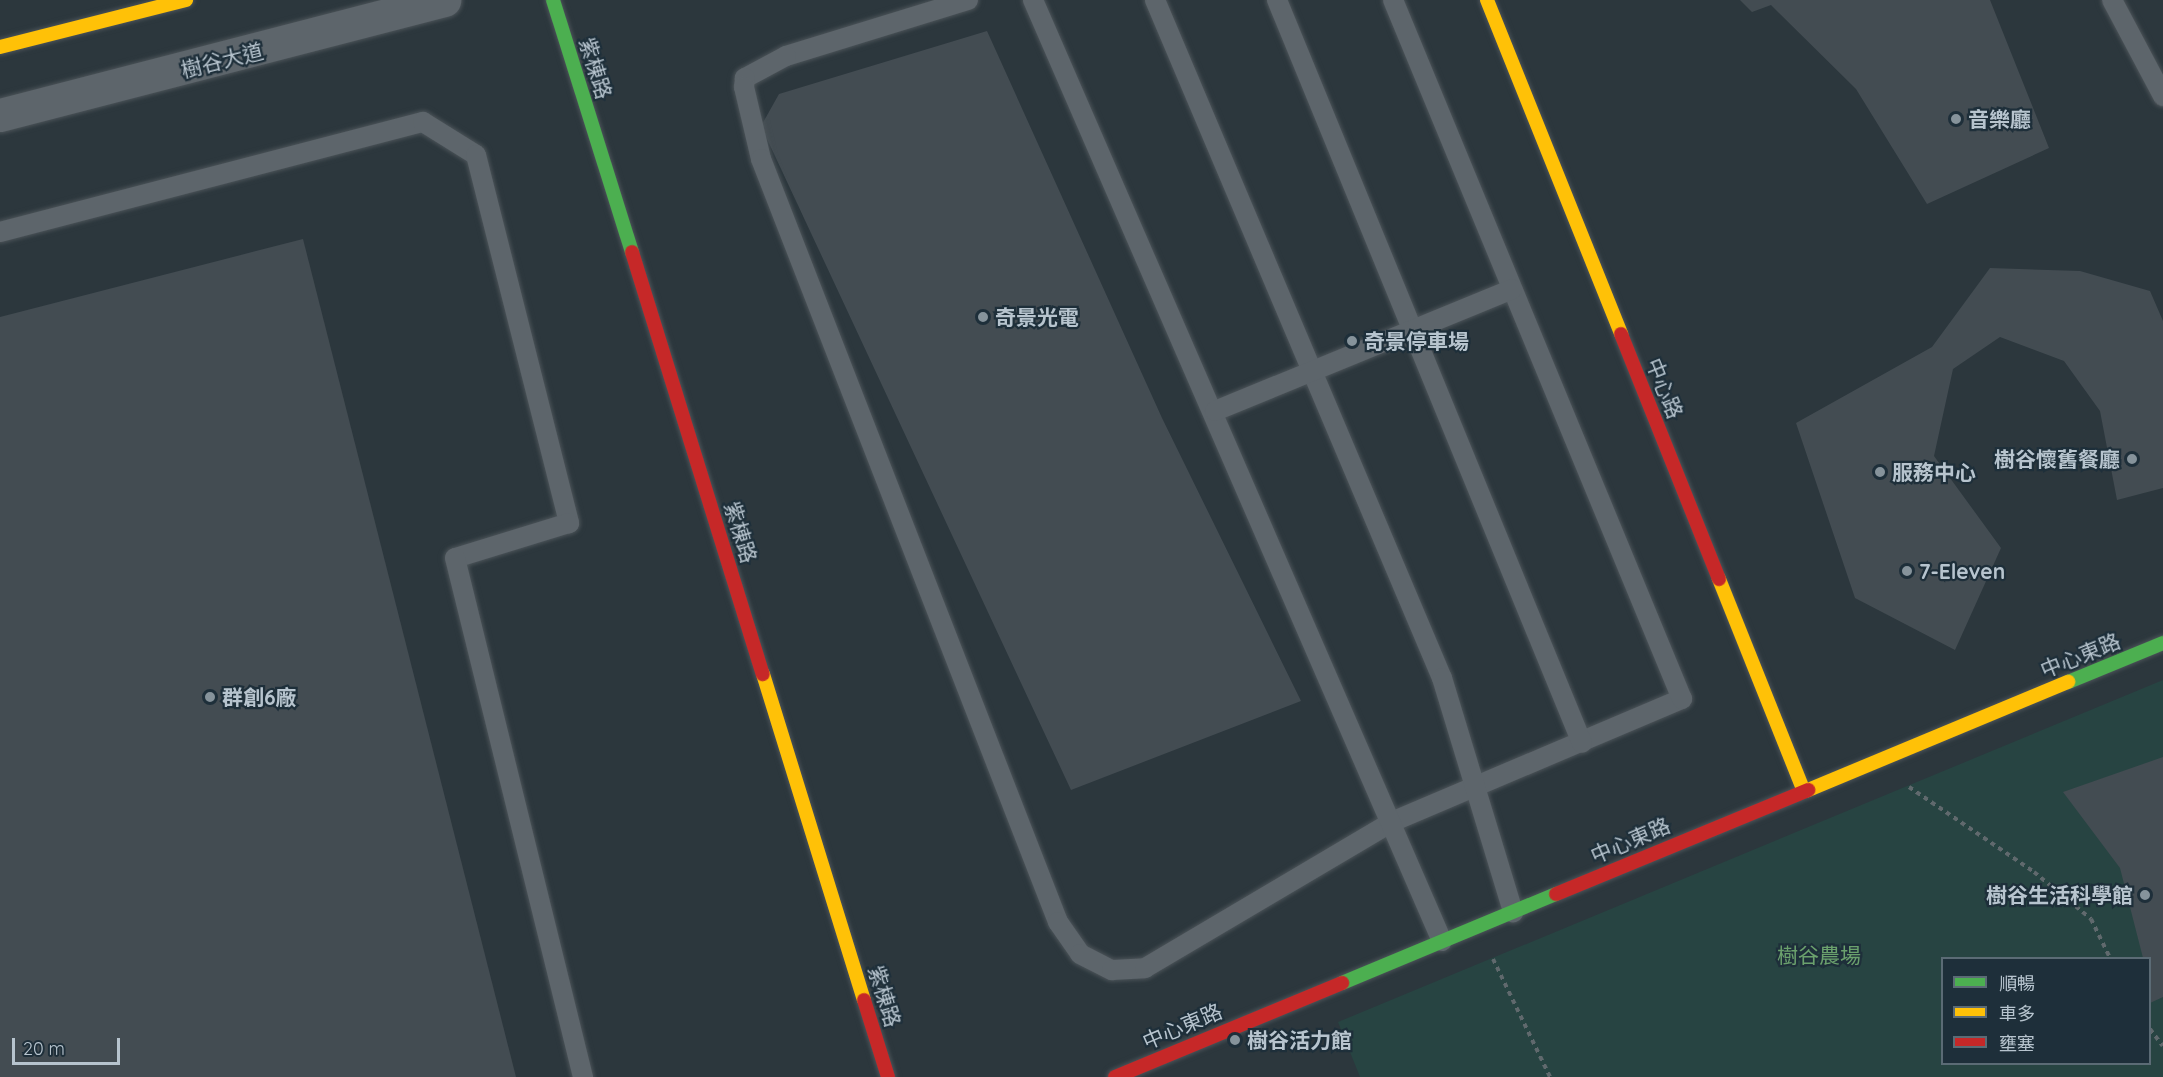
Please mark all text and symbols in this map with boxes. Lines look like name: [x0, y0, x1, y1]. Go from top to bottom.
street label: 紫棟路: [575, 34, 617, 102]
street label: 樹谷大道: [178, 38, 266, 82]
place label: 音樂廳: [1968, 106, 2031, 132]
marker: 音樂廳: [1949, 112, 1963, 126]
place label: 奇景光電: [995, 304, 1079, 330]
marker: 奇景光電: [976, 310, 990, 324]
place label: 奇景停車場: [1364, 328, 1469, 354]
marker: 奇景停車場: [1345, 334, 1359, 348]
street label: 中心路: [1642, 354, 1688, 422]
place label: 樹谷懷舊餐廳: [1994, 446, 2120, 472]
marker: 樹谷懷舊餐廳: [2125, 452, 2139, 466]
place label: 服務中心: [1892, 459, 1976, 485]
marker: 服務中心: [1873, 465, 1887, 479]
street label: 紫棟路: [720, 498, 762, 566]
place label: 7-Eleven: [1919, 558, 2005, 584]
marker: 7-Eleven: [1900, 564, 1914, 578]
street label: 中心東路: [2036, 628, 2124, 682]
place label: 群創6廠: [222, 684, 297, 710]
marker: 群創6廠: [203, 690, 217, 704]
street label: 中心東路: [1586, 812, 1674, 868]
place label: 樹谷生活科學館: [1986, 882, 2133, 908]
marker: 樹谷生活科學館: [2138, 888, 2152, 902]
park label: 樹谷農場: [1777, 942, 1861, 968]
legend: [1941, 957, 2151, 1065]
street label: 紫棟路: [864, 962, 906, 1030]
text: 順暢: [1999, 972, 2035, 995]
street label: 中心東路: [1138, 998, 1226, 1054]
text: 車多: [1999, 1002, 2035, 1025]
scale bar: [15, 1026, 123, 1064]
place label: 樹谷活力館: [1247, 1027, 1352, 1053]
text: 壅塞: [1999, 1032, 2035, 1055]
marker: 樹谷活力館: [1228, 1033, 1242, 1047]
text: 20 m: [23, 1037, 65, 1060]

